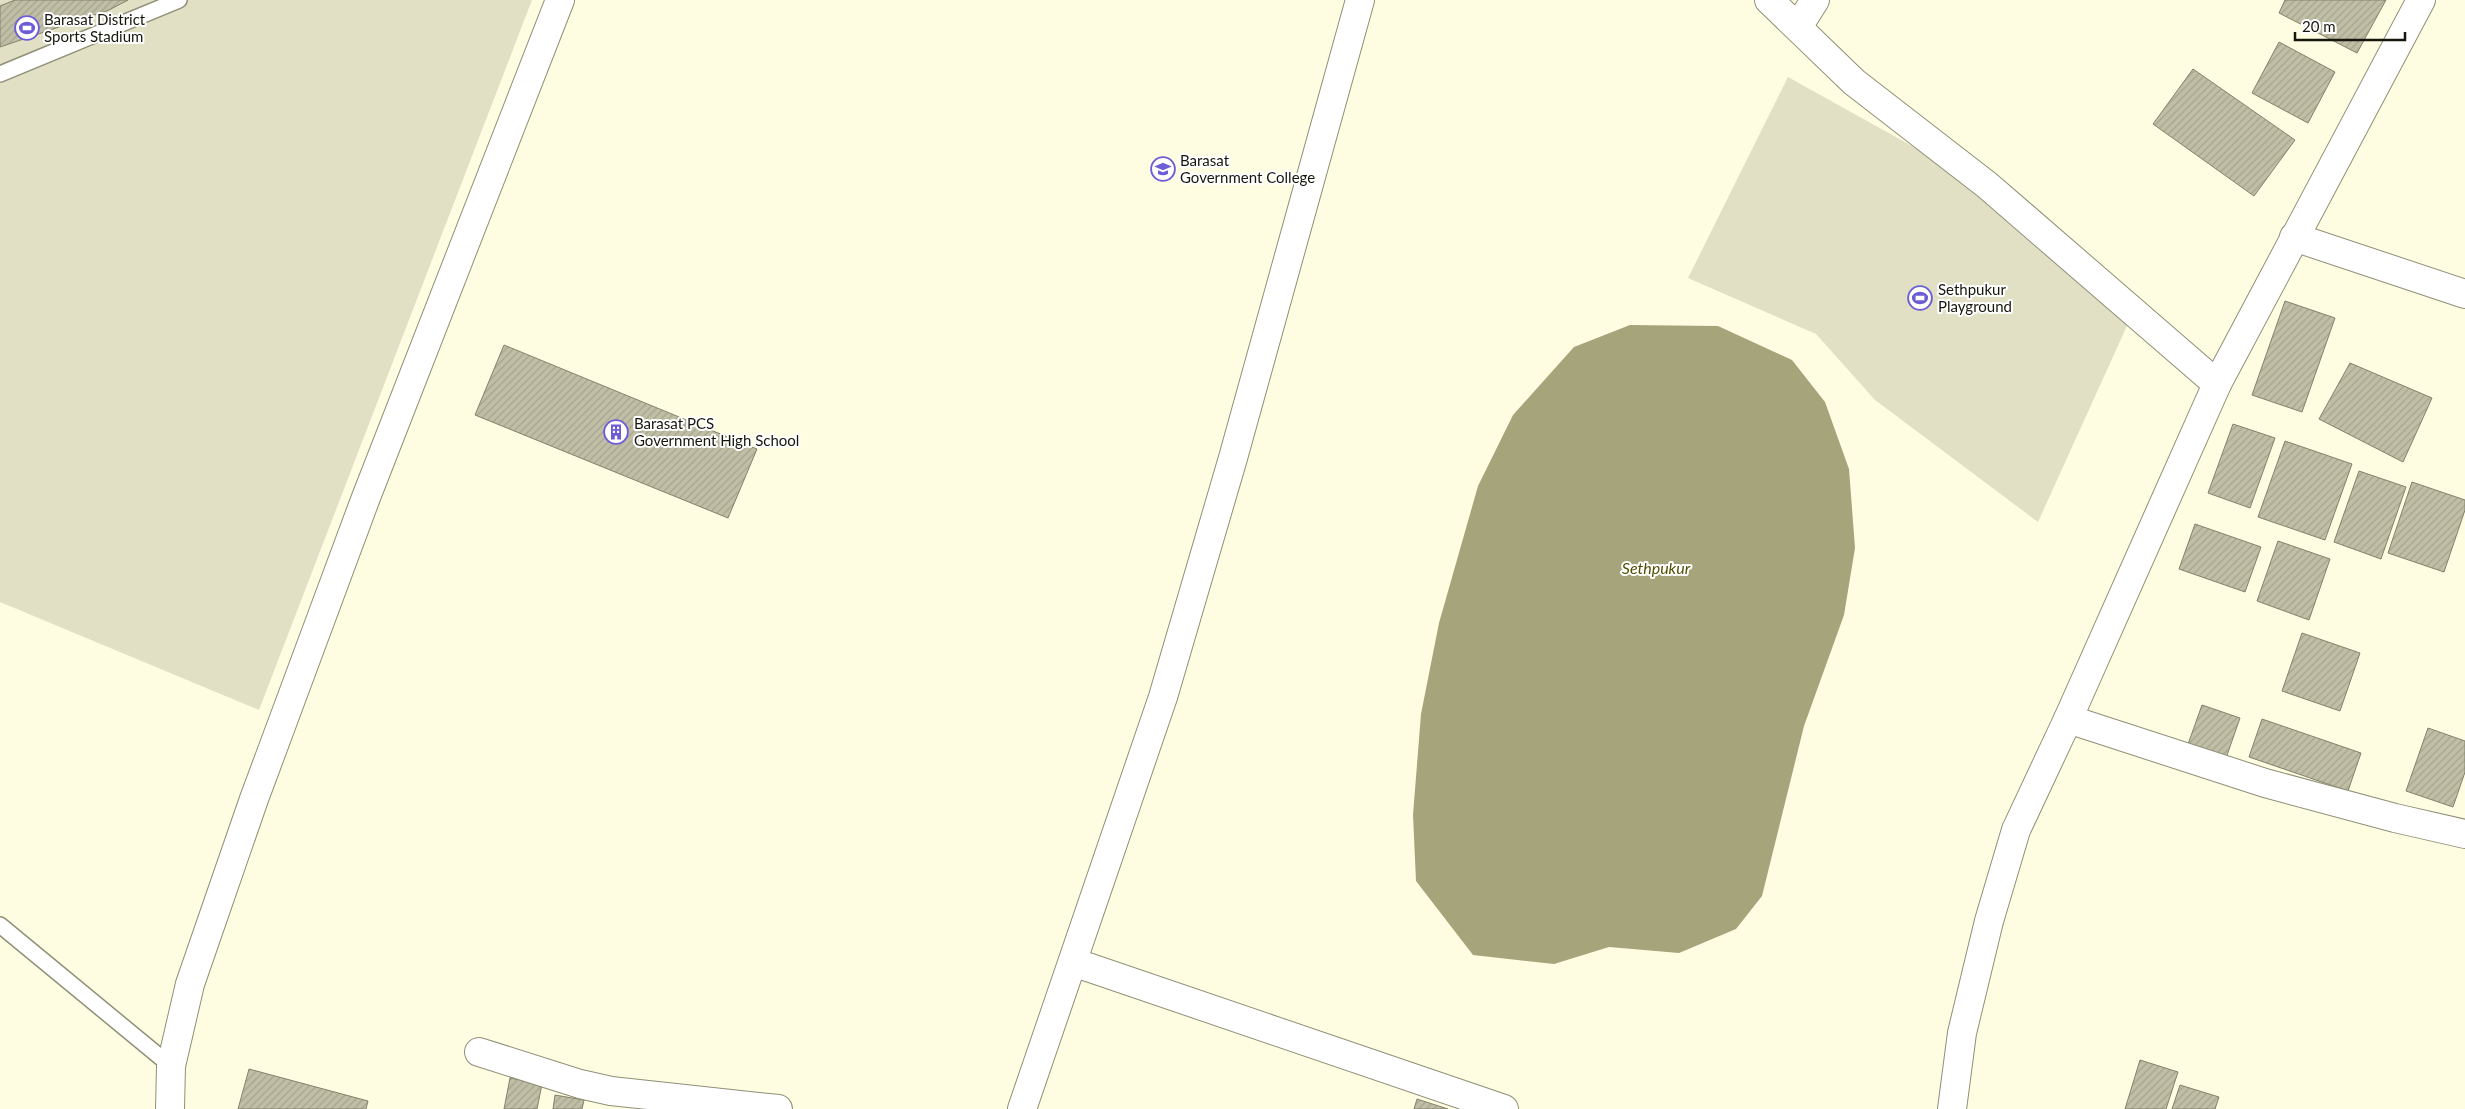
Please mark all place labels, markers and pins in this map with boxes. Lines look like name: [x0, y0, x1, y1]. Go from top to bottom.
place label: Barasat District Sports Stadium: [44, 10, 146, 45]
sports icon: Barasat District Sports Stadium: [14, 15, 40, 41]
place label: Barasat Government College: [1180, 151, 1315, 186]
school or university icon: Barasat Government College: [1150, 156, 1176, 182]
place label: Sethpukur Playground: [1938, 280, 2012, 315]
sports icon: Sethpukur Playground: [1907, 285, 1933, 311]
place label: Barasat PCS Government High School: [634, 414, 799, 449]
building icon: Barasat PCS Government High School: [603, 419, 629, 445]

